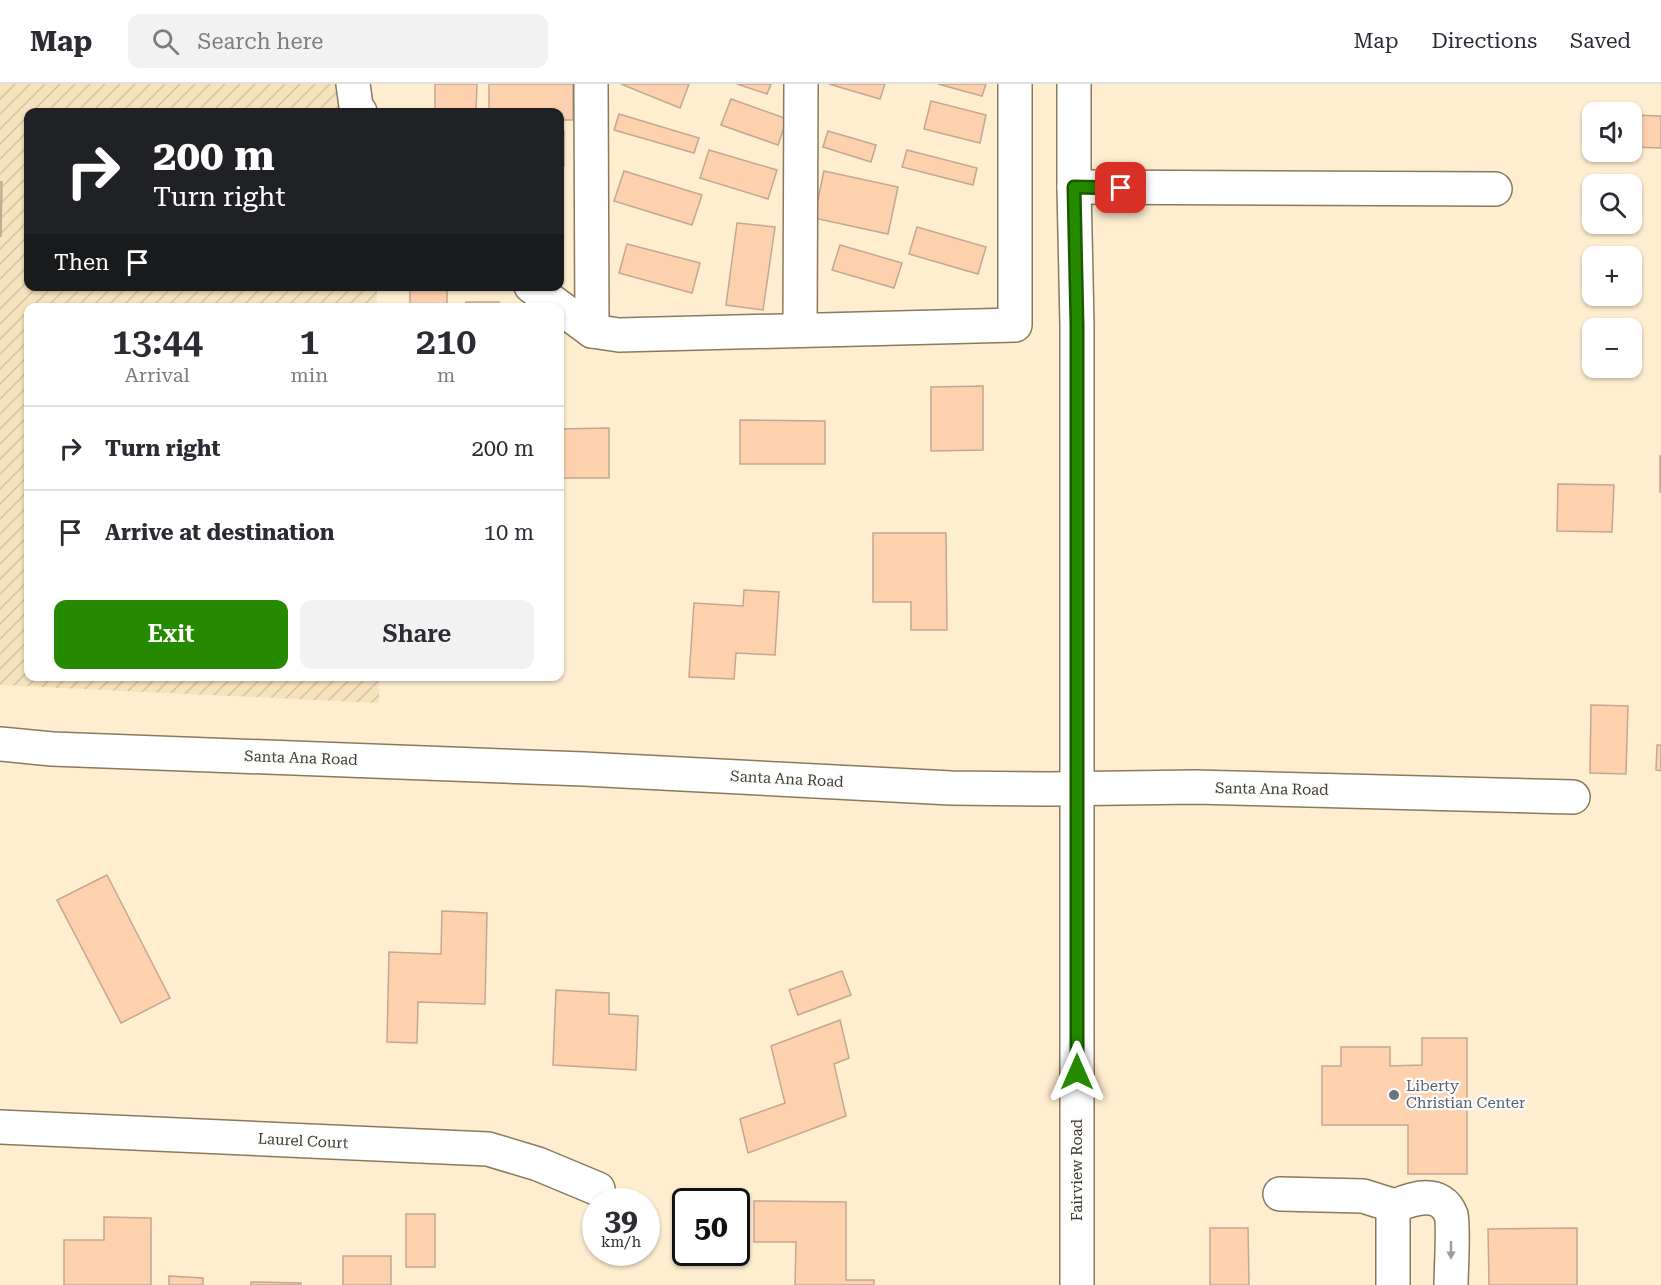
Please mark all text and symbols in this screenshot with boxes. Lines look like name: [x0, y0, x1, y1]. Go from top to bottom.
search box: [128, 14, 548, 68]
text: Map: [30, 25, 92, 58]
icon: search: [149, 25, 182, 58]
text: Search here: [197, 29, 323, 54]
text: Map: [1354, 29, 1398, 53]
text: Directions: [1431, 29, 1537, 53]
text: Saved: [1570, 29, 1631, 53]
map controls: [1582, 102, 1642, 378]
button: sound: [1582, 102, 1642, 162]
text: 200 m: [153, 131, 275, 180]
icon: right: [54, 132, 132, 210]
pin: [1095, 162, 1146, 213]
icon: arrive: [1104, 171, 1137, 204]
button: search: [1582, 174, 1642, 234]
text: Turn right: [153, 181, 286, 213]
icon: arrive: [121, 246, 154, 279]
button: +: [1582, 246, 1642, 306]
text: Then: [54, 250, 109, 275]
button: −: [1582, 318, 1642, 378]
text: 13:44: [112, 321, 203, 363]
text: 1: [299, 321, 319, 363]
text: 210: [416, 321, 476, 363]
text: Arrival: [125, 363, 190, 387]
text: min: [291, 363, 328, 387]
text: m: [437, 363, 455, 387]
icon: right: [54, 432, 87, 465]
text: Turn right: [105, 436, 220, 461]
text: 200 m: [471, 436, 534, 461]
icon: arrive: [54, 516, 87, 549]
text: Arrive at destination: [105, 520, 334, 545]
text: 10 m: [484, 520, 534, 545]
button: Exit: [54, 600, 288, 669]
button: Share: [300, 600, 534, 669]
street label: Santa Ana Road: [244, 747, 358, 769]
street label: Santa Ana Road: [730, 767, 845, 791]
street label: Santa Ana Road: [1215, 779, 1329, 799]
position arrow: [1045, 1040, 1109, 1104]
place label: Liberty Christian Center: [1406, 1077, 1525, 1112]
marker: Liberty Christian Center: [1387, 1088, 1401, 1102]
street label: Fairview Road: [1068, 1118, 1086, 1221]
street label: Laurel Court: [257, 1130, 349, 1152]
speed limit sign: 50: [672, 1188, 750, 1266]
text: 39: [604, 1202, 638, 1237]
text: km/h: [601, 1233, 641, 1251]
one-way arrow: [1446, 1241, 1456, 1260]

